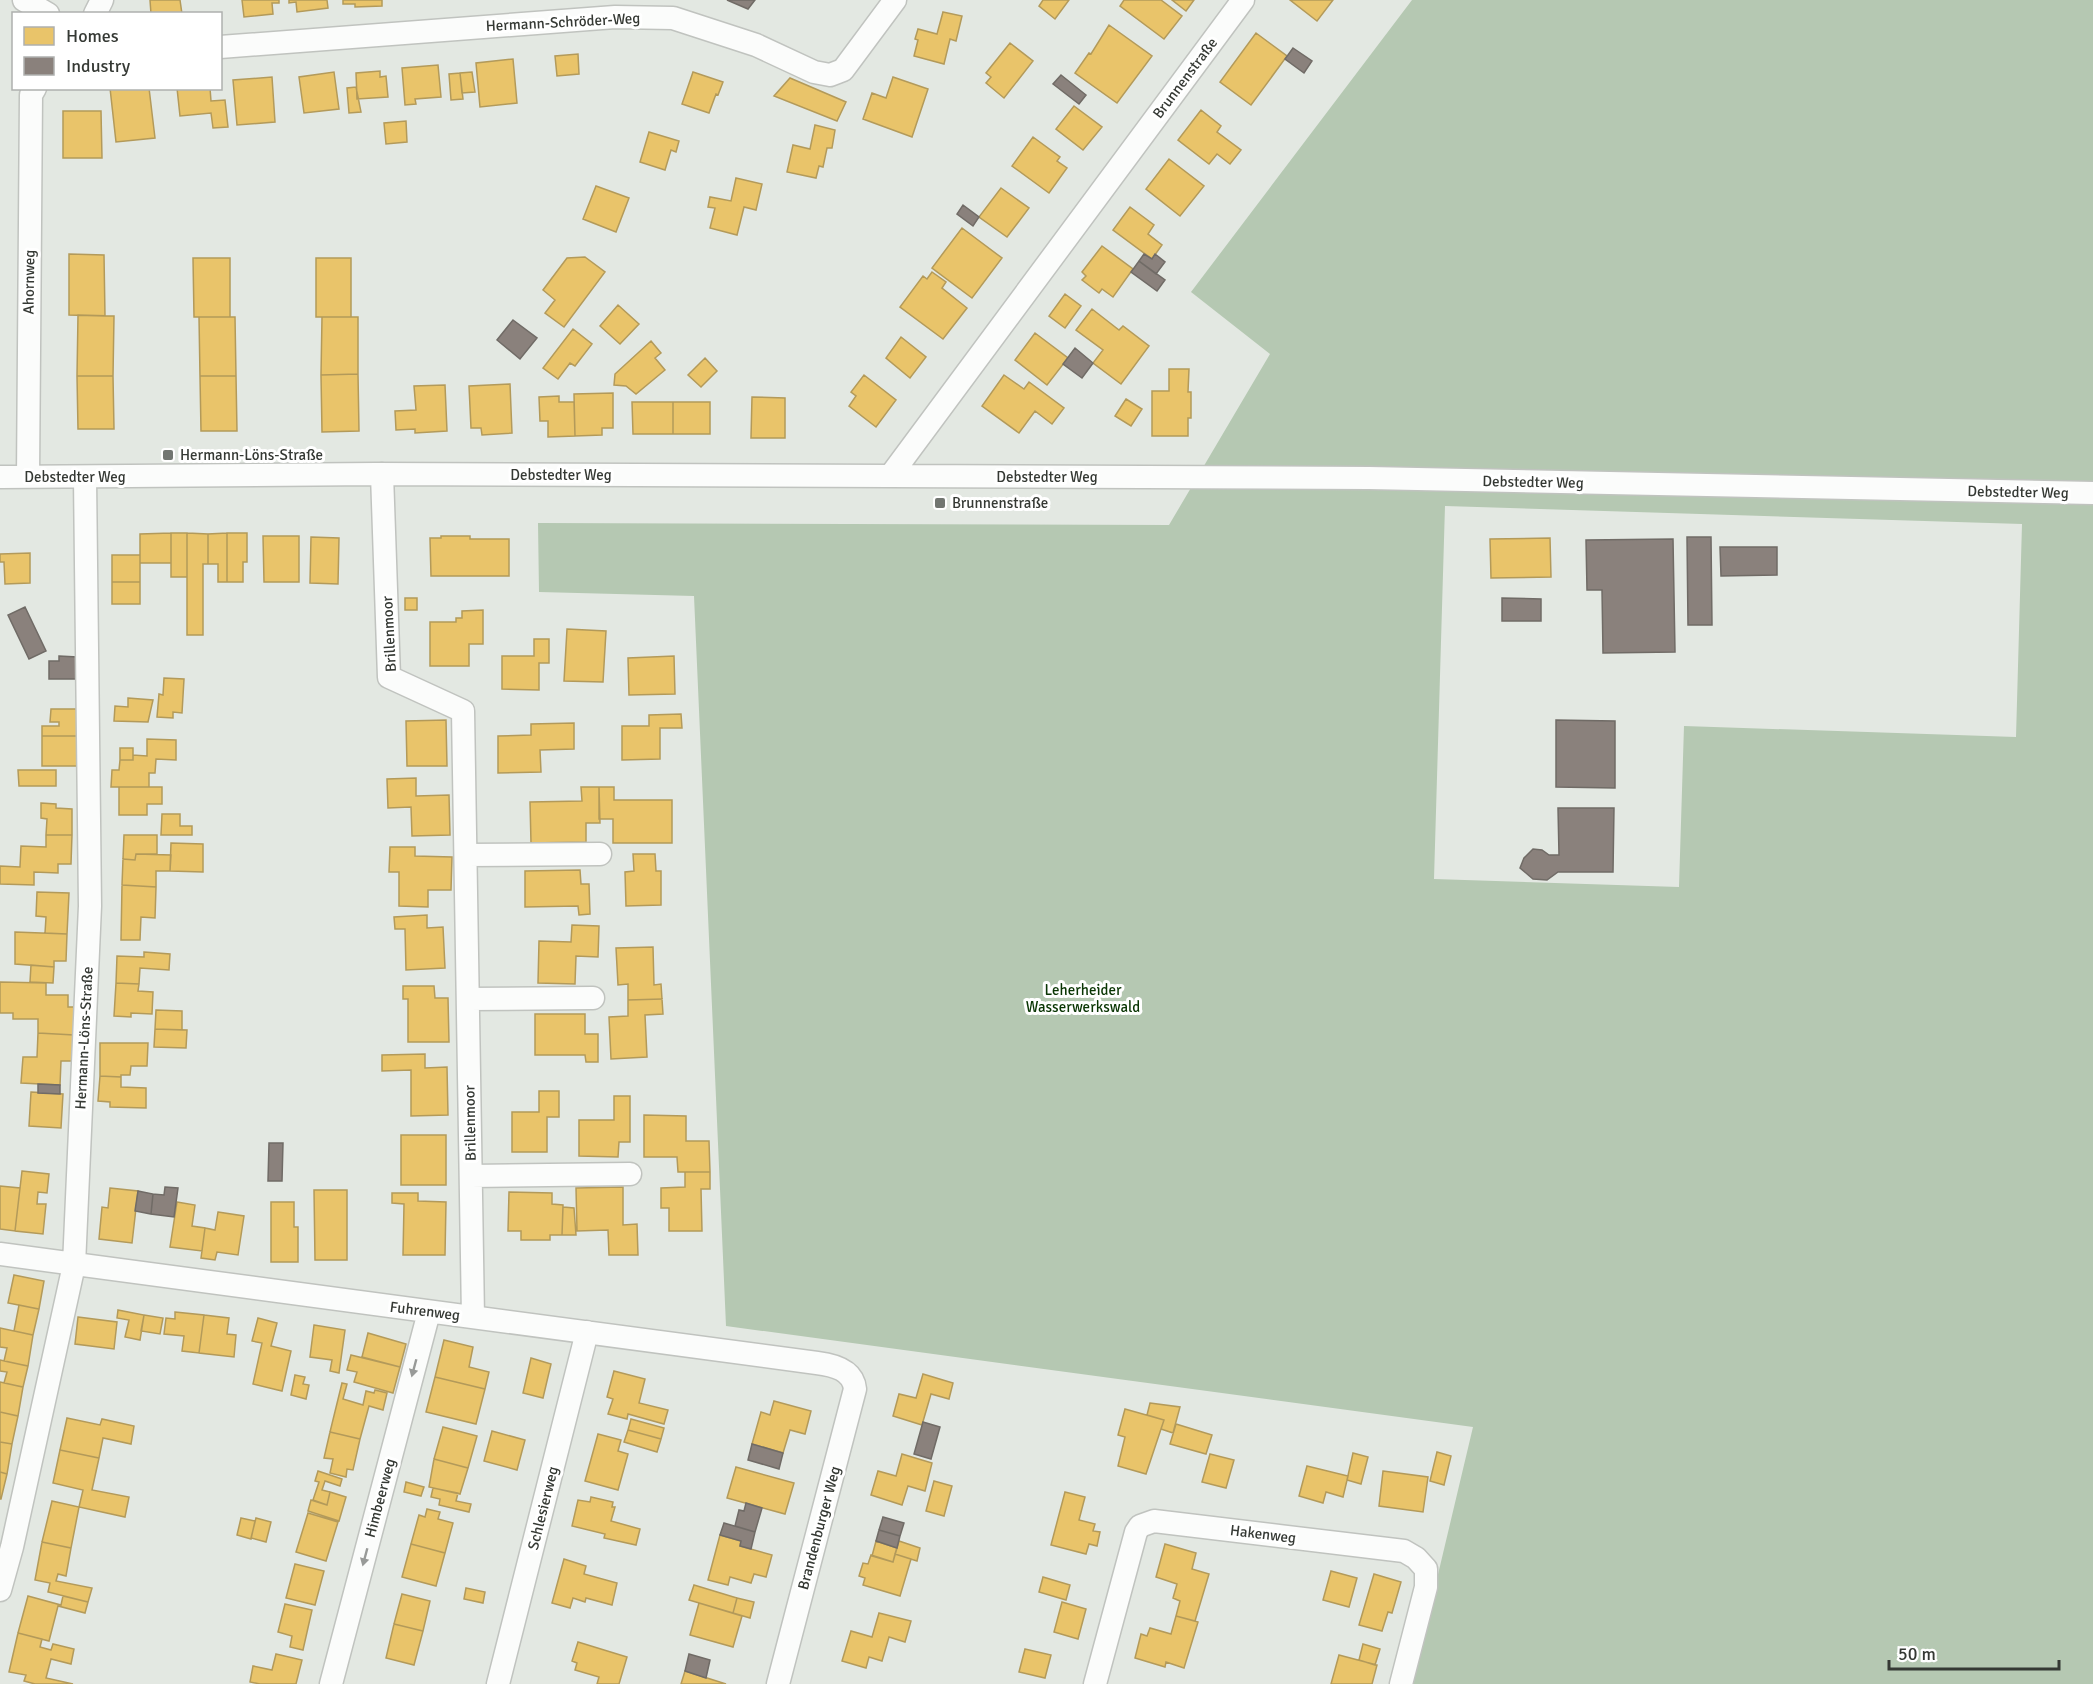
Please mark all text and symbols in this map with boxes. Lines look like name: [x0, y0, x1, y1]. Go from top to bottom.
street label: Hermann-Schröder-Weg: [485, 9, 641, 35]
legend: [12, 12, 222, 90]
text: Homes: [66, 25, 119, 47]
street label: Brunnenstraße: [1149, 34, 1221, 122]
text: Industry: [66, 55, 131, 77]
street label: Ahornweg: [19, 249, 39, 314]
place label: Hermann-Löns-Straße: [180, 446, 323, 464]
marker: Hermann-Löns-Straße: [161, 448, 175, 462]
street label: Debstedter Weg: [510, 466, 612, 484]
street label: Debstedter Weg: [24, 468, 126, 486]
street label: Debstedter Weg: [996, 468, 1098, 486]
street label: Debstedter Weg: [1482, 472, 1584, 492]
street label: Debstedter Weg: [1967, 482, 2069, 502]
place label: Brunnenstraße: [952, 494, 1048, 512]
marker: Brunnenstraße: [933, 496, 947, 510]
street label: Brillenmoor: [378, 595, 400, 672]
street label: Hermann-Löns-Straße: [71, 966, 97, 1110]
park label: Leherheider Wasserwerkswald: [1026, 981, 1140, 1016]
street label: Brillenmoor: [460, 1084, 480, 1161]
street label: Fuhrenweg: [389, 1298, 461, 1324]
one-way arrow: [409, 1359, 419, 1377]
street label: Himbeerweg: [361, 1456, 399, 1539]
street label: Schlesierweg: [524, 1464, 562, 1552]
street label: Brandenburger Weg: [794, 1464, 844, 1592]
street label: Hakenweg: [1229, 1521, 1297, 1547]
one-way arrow: [359, 1548, 369, 1566]
scale bar: [1889, 1633, 2058, 1671]
text: 50 m: [1898, 1643, 1936, 1665]

